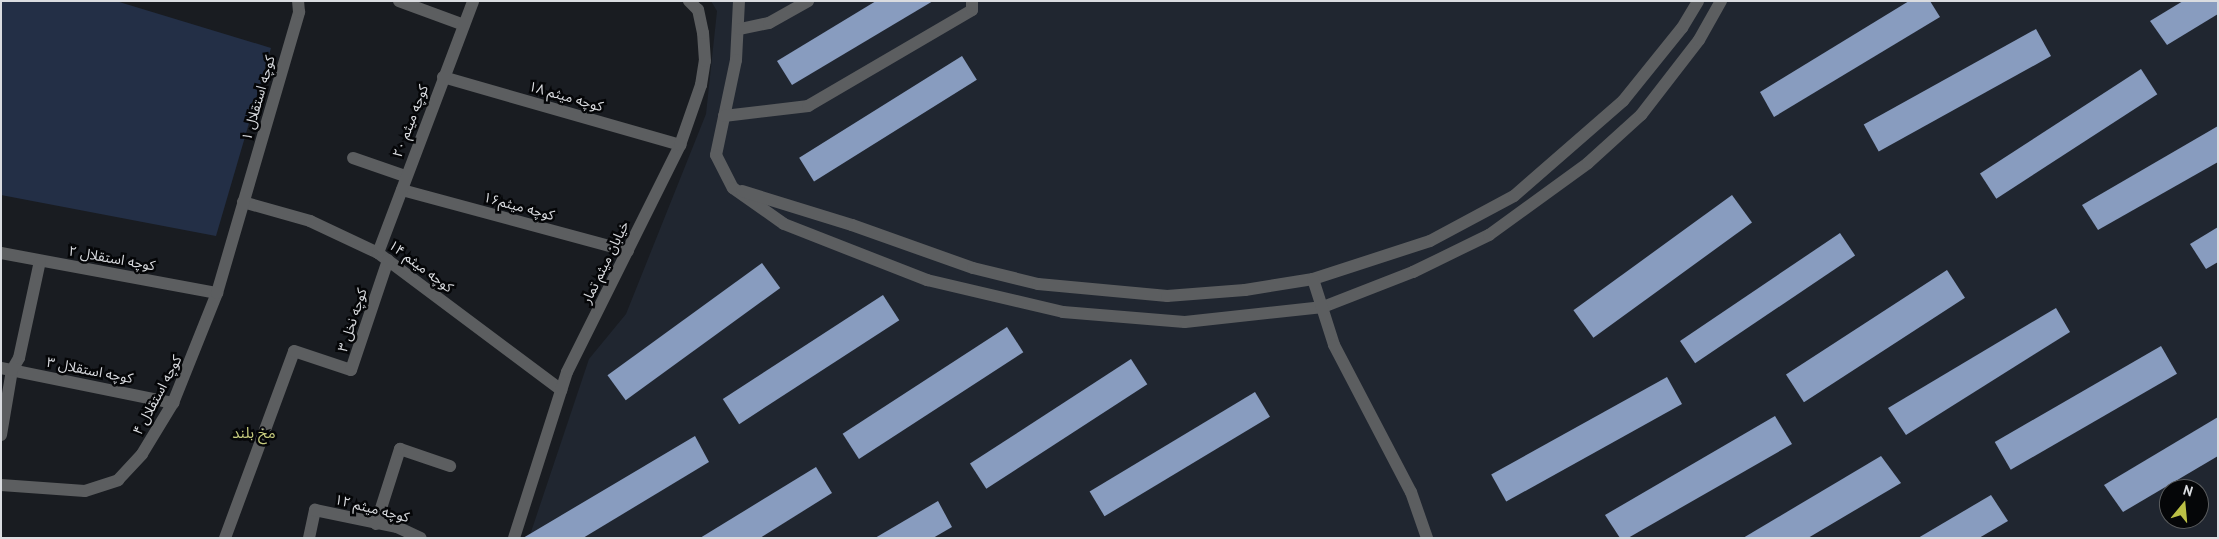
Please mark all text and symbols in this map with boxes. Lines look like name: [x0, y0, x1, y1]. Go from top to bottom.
street label: کوچه استقلال ۱: [238, 54, 278, 142]
street label: کوچه میثم ۱۸: [527, 77, 605, 115]
street label: کوچه میثم ۲۰: [388, 82, 432, 160]
street label: کوچه میثم۱۶: [482, 188, 556, 224]
street label: خیابان میثم تمار: [578, 218, 632, 306]
street label: کوچه میثم ۱۴: [385, 236, 457, 296]
street label: کوچه استقلال ۲: [67, 242, 157, 274]
street label: کوچه نخل ۳: [334, 286, 370, 354]
street label: کوچه استقلال ۴: [129, 352, 185, 438]
street label: کوچه استقلال ۳: [45, 353, 135, 387]
district label: مخ بلند: [232, 424, 276, 442]
north arrow: [2159, 479, 2209, 529]
text: N: [2181, 481, 2195, 501]
street label: کوچه میثم ۱۲: [333, 491, 411, 525]

